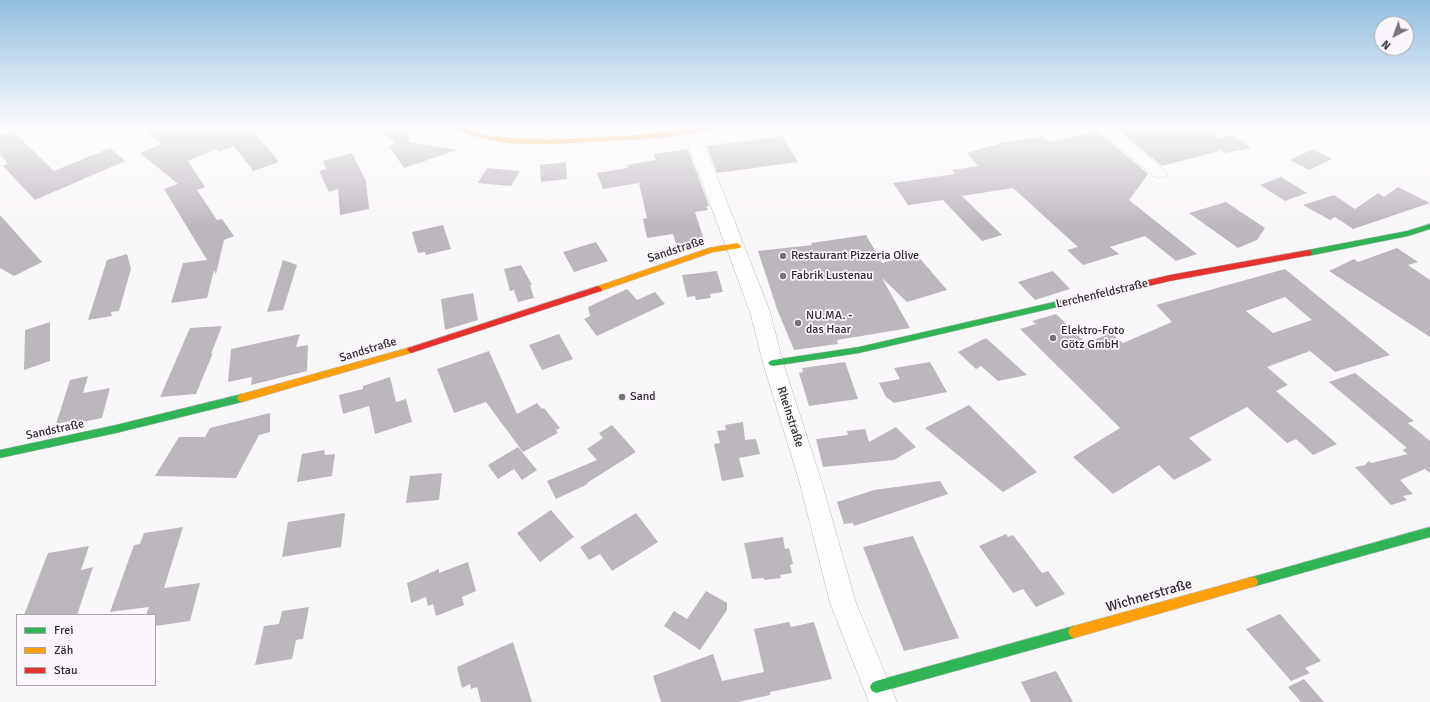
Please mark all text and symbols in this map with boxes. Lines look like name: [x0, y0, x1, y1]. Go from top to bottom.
north arrow: [1374, 16, 1414, 56]
text: N: [1379, 37, 1394, 52]
street label: Sandstraße: [646, 234, 706, 266]
place label: Restaurant Pizzeria Olive: [791, 249, 919, 263]
marker: Restaurant Pizzeria Olive: [778, 251, 788, 261]
place label: Fabrik Lustenau: [791, 269, 873, 283]
marker: Fabrik Lustenau: [778, 271, 788, 281]
street label: Lerchenfeldstraße: [1055, 276, 1149, 312]
place label: NU.MA. - das Haar: [806, 309, 853, 337]
marker: NU.MA. - das Haar: [793, 318, 803, 328]
place label: Elektro-Foto Götz GmbH: [1061, 324, 1124, 352]
marker: Elektro-Foto Götz GmbH: [1048, 333, 1058, 343]
street label: Sandstraße: [338, 334, 398, 366]
street label: Rheinstraße: [773, 385, 807, 449]
place label: Sand: [630, 390, 656, 404]
marker: Sand: [617, 392, 627, 402]
street label: Sandstraße: [25, 417, 85, 443]
street label: Wichnerstraße: [1104, 576, 1194, 616]
legend: [16, 614, 156, 686]
text: Frei: [54, 623, 73, 638]
text: Zäh: [54, 643, 73, 658]
text: Stau: [54, 663, 78, 678]

